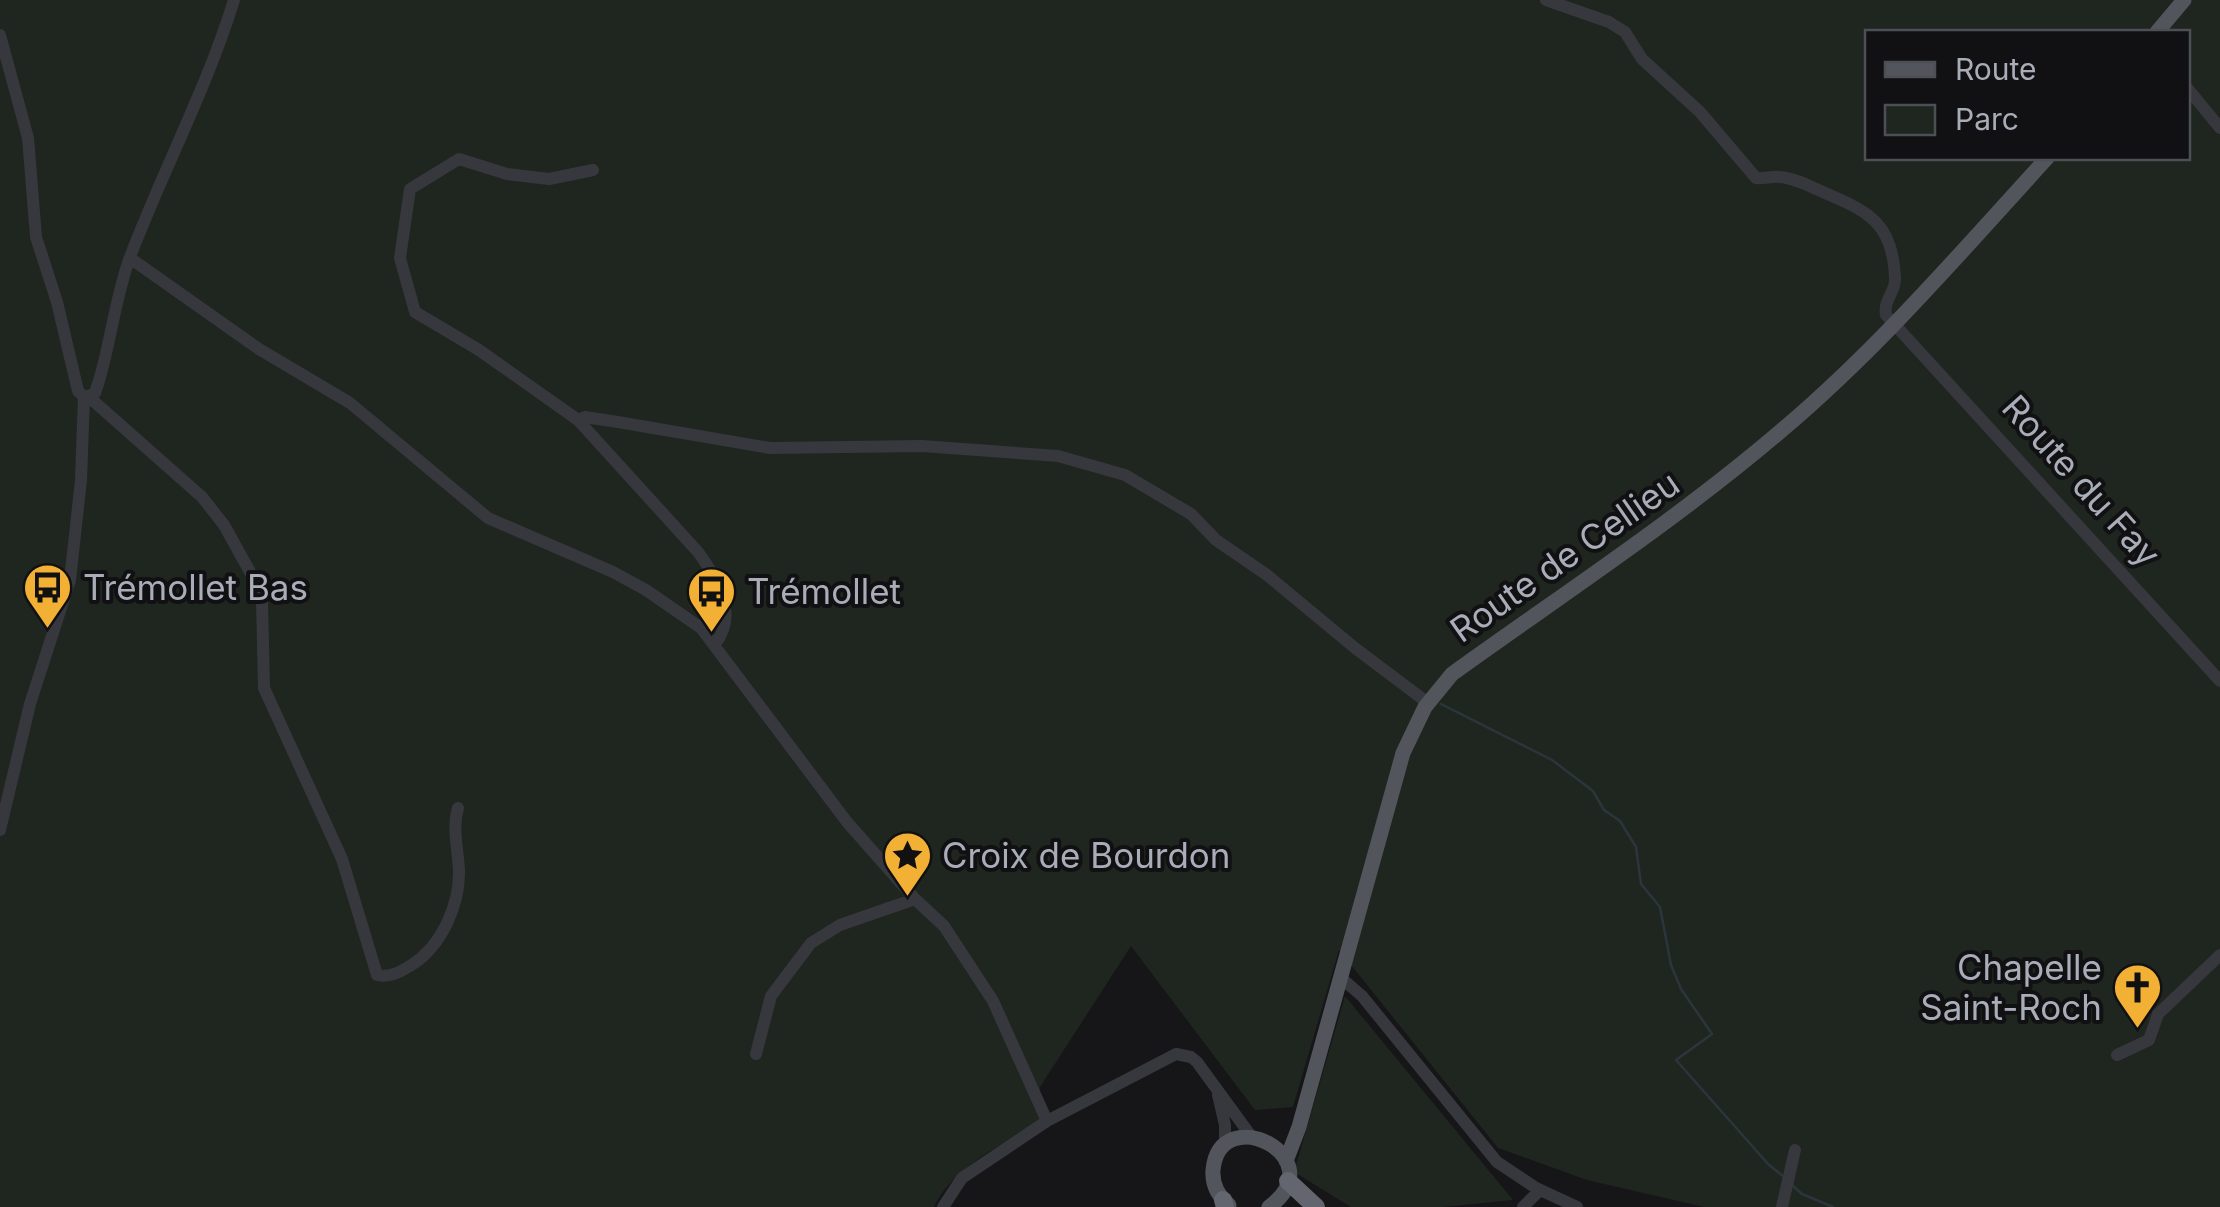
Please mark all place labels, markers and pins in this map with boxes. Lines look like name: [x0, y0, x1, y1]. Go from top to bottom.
bus stop icon: Trémollet Bas: [22, 562, 74, 630]
place label: Trémollet Bas: [83, 566, 308, 608]
bus stop icon: Trémollet: [686, 566, 738, 634]
place label: Trémollet: [747, 570, 901, 612]
place icon: Croix de Bourdon: [881, 830, 933, 898]
place label: Croix de Bourdon: [942, 834, 1231, 876]
place label: Chapelle Saint-Roch: [1920, 946, 2102, 1028]
church icon: Chapelle Saint-Roch: [2111, 962, 2163, 1030]

